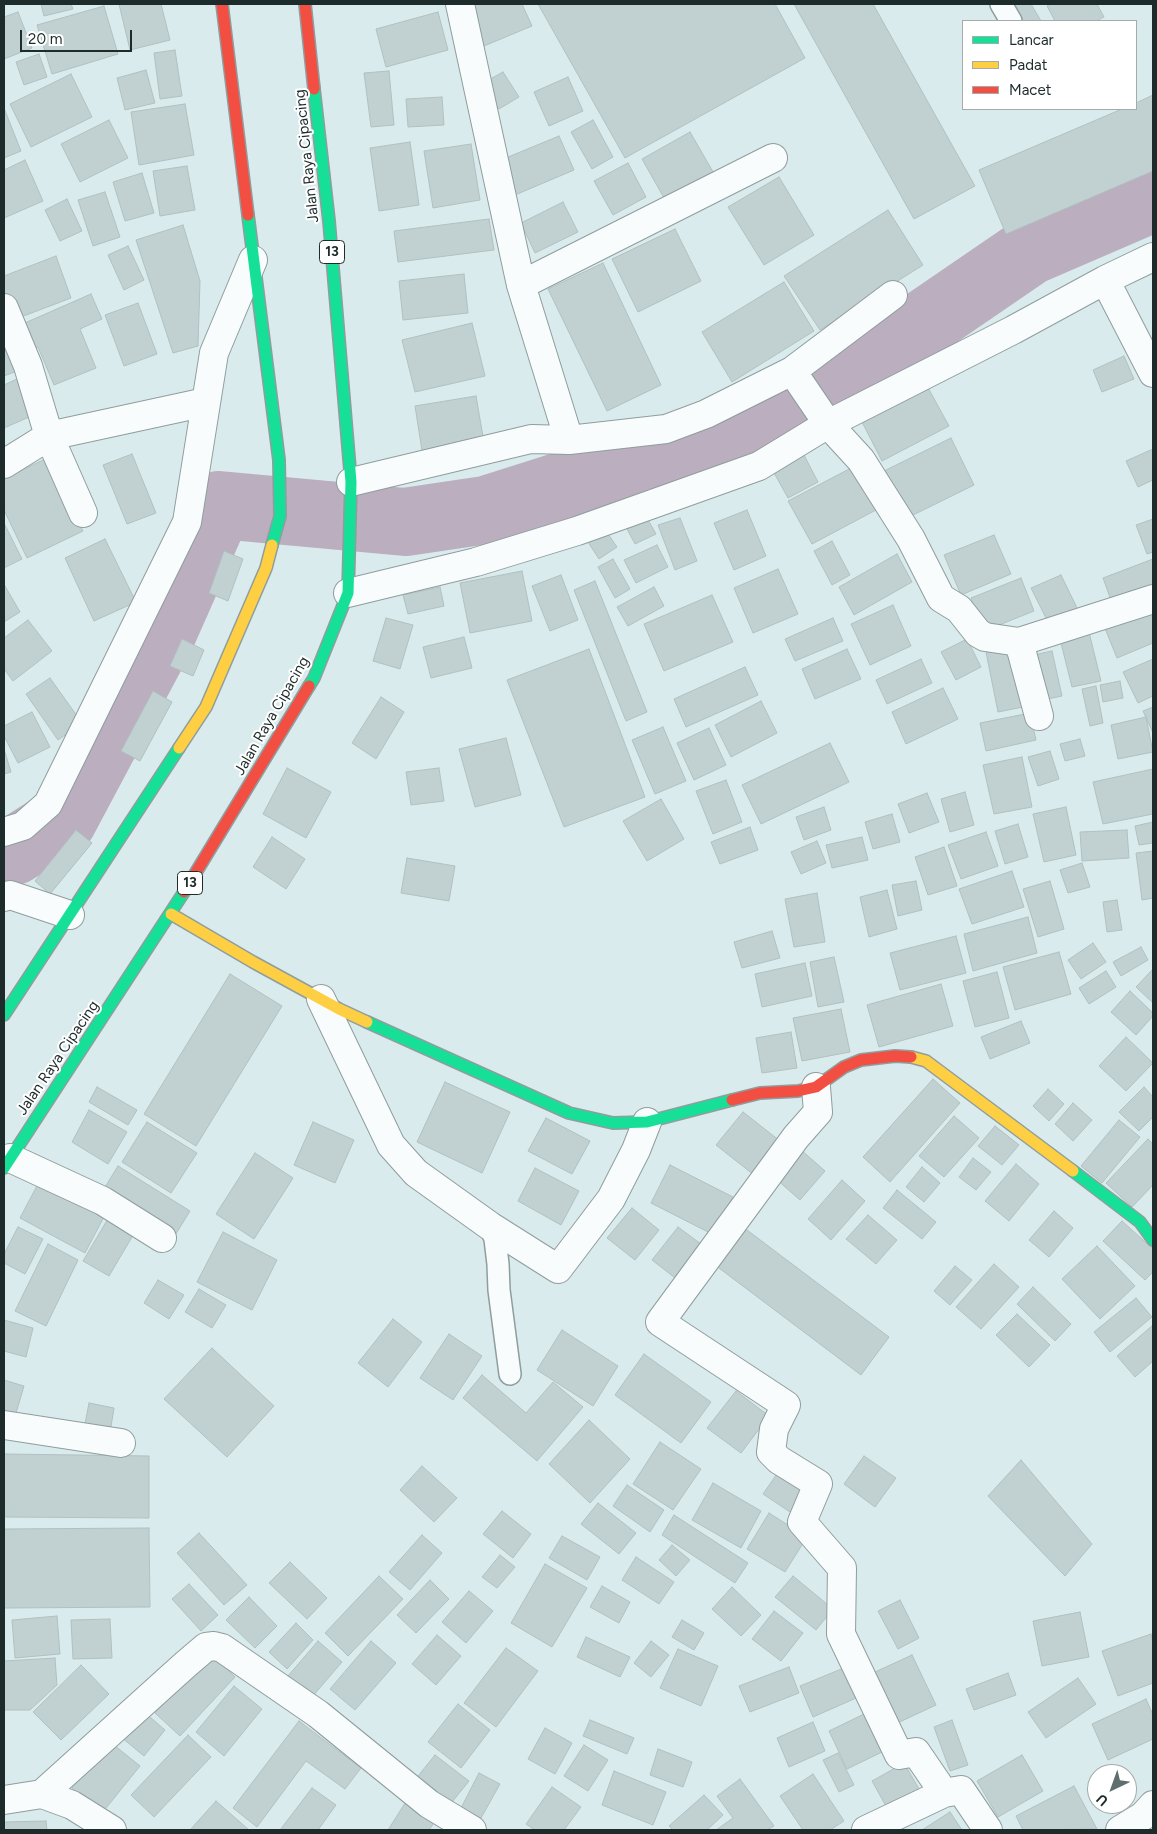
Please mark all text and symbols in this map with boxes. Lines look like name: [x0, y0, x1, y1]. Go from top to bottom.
scale bar: [22, 20, 135, 52]
legend: [962, 20, 1137, 110]
text: 20 m: [28, 30, 62, 48]
text: Lancar: [1009, 31, 1054, 49]
text: Padat: [1009, 56, 1047, 74]
text: Macet: [1009, 81, 1051, 99]
street label: Jalan Raya Cipacing: [291, 88, 323, 224]
road number: 13: [320, 240, 344, 264]
street label: Jalan Raya Cipacing: [231, 653, 313, 779]
road number: 13: [178, 871, 202, 894]
street label: Jalan Raya Cipacing: [13, 997, 103, 1119]
north arrow: [1087, 1764, 1137, 1814]
text: U: [1093, 1790, 1112, 1809]

